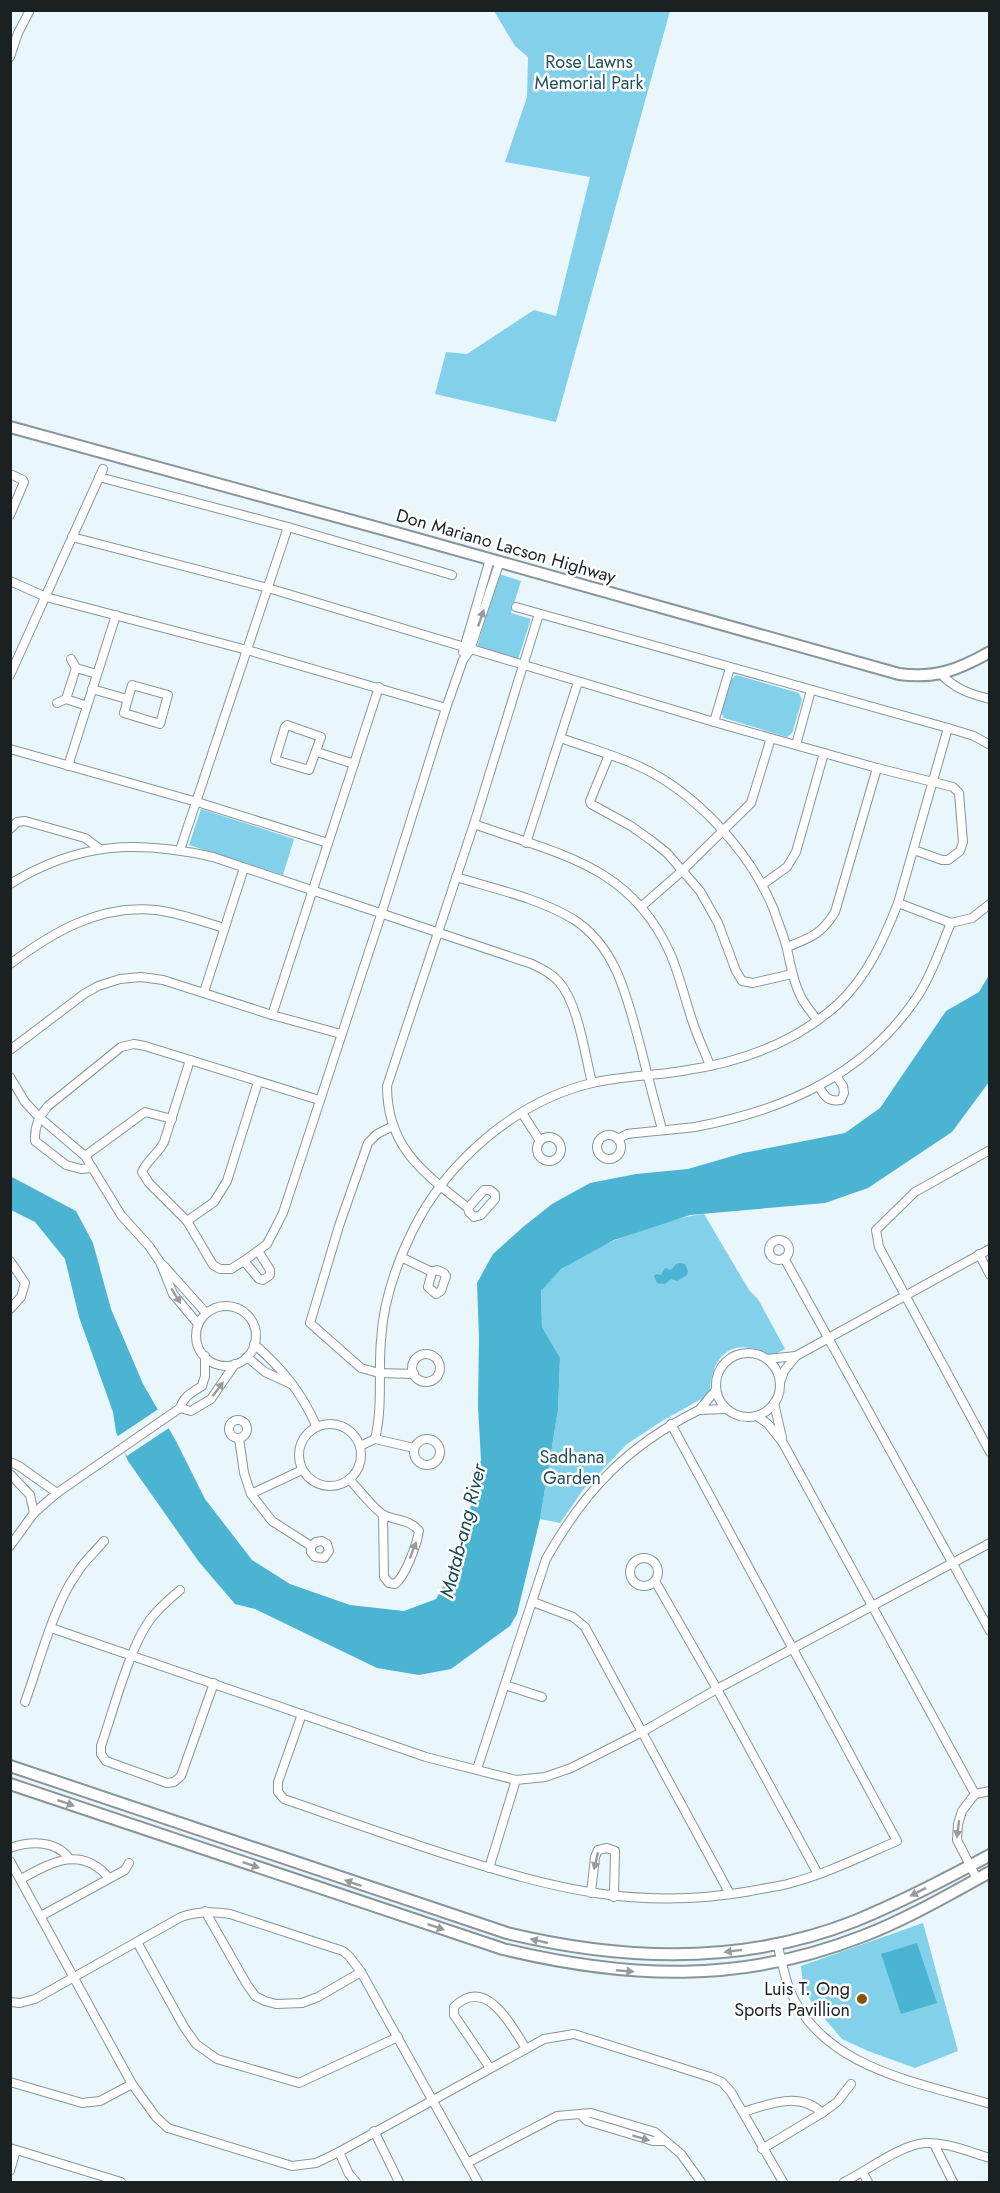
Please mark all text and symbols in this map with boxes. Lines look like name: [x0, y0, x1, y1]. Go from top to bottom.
park label: Rose Lawns Memorial Park: [535, 49, 643, 96]
street label: Don Mariano Lacson Highway: [393, 502, 619, 590]
one-way arrow: [477, 609, 487, 627]
one-way arrow: [170, 1287, 181, 1304]
one-way arrow: [212, 1381, 224, 1396]
park label: Sadhana Garden: [540, 1444, 605, 1491]
water label: Matab-ang River: [432, 1460, 494, 1601]
one-way arrow: [408, 1540, 418, 1558]
one-way arrow: [57, 1798, 75, 1808]
one-way arrow: [953, 1820, 963, 1839]
one-way arrow: [590, 1852, 600, 1870]
one-way arrow: [242, 1860, 260, 1870]
one-way arrow: [344, 1877, 362, 1887]
one-way arrow: [909, 1887, 926, 1897]
one-way arrow: [427, 1922, 445, 1932]
one-way arrow: [529, 1936, 548, 1945]
one-way arrow: [723, 1946, 742, 1956]
one-way arrow: [616, 1966, 635, 1975]
place label: Luis T. Ong Sports Pavillion: [734, 1976, 850, 2023]
marker: Luis T. Ong Sports Pavillion: [855, 1992, 869, 2006]
one-way arrow: [632, 2133, 650, 2143]

